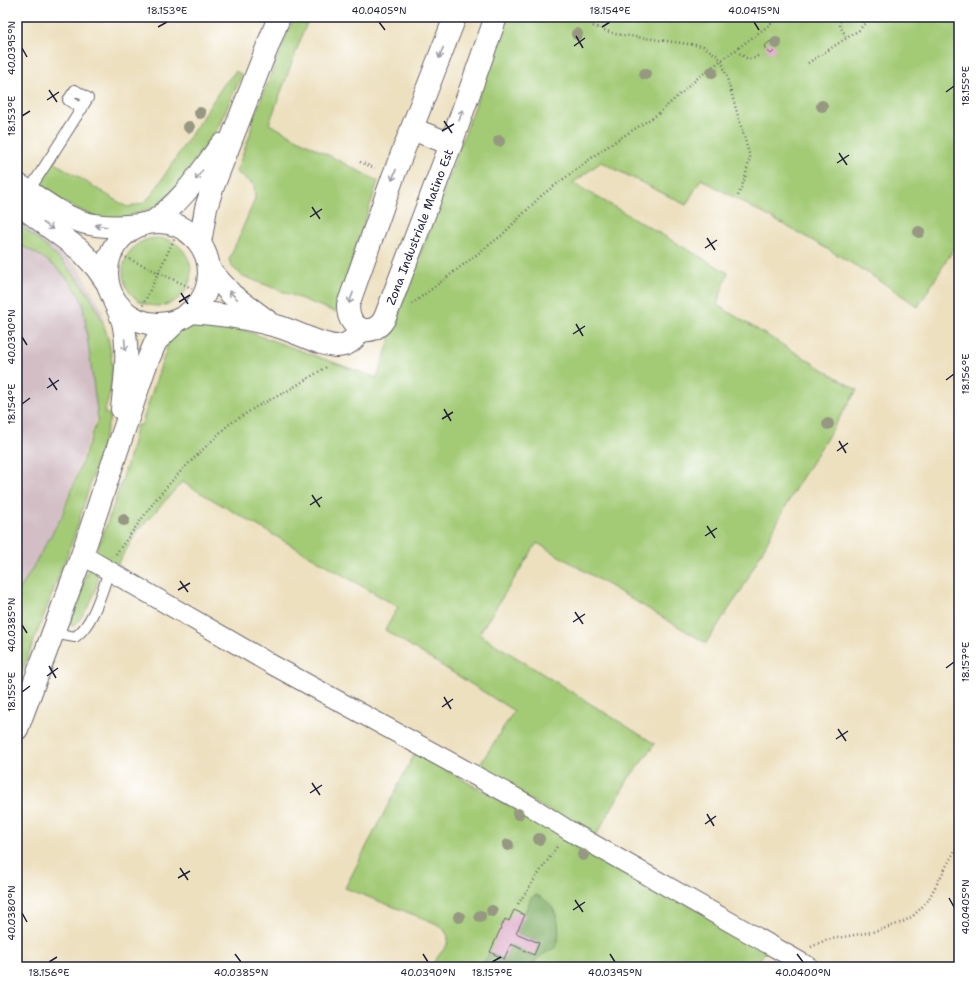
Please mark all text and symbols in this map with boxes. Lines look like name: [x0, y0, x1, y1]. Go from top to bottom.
text: 18.153°E: [147, 4, 187, 17]
text: 40.0405°N: [351, 4, 407, 17]
text: 18.154°E: [590, 4, 630, 17]
text: 40.0415°N: [728, 4, 780, 17]
text: 40.0395°N: [5, 21, 18, 75]
one-way arrow: [436, 47, 444, 59]
text: 18.155°E: [959, 66, 972, 106]
text: 18.153°E: [5, 96, 18, 136]
one-way arrow: [458, 109, 466, 121]
street label: Zona Industriale Matino Est: [383, 147, 457, 307]
one-way arrow: [390, 168, 398, 180]
one-way arrow: [195, 170, 203, 181]
one-way arrow: [42, 222, 53, 230]
one-way arrow: [95, 222, 108, 230]
one-way arrow: [228, 291, 238, 300]
one-way arrow: [347, 291, 355, 303]
text: 40.0390°N: [5, 309, 18, 365]
one-way arrow: [122, 338, 129, 351]
text: 18.156°E: [959, 354, 972, 394]
text: 18.154°E: [5, 384, 18, 424]
text: 40.0385°N: [5, 598, 18, 652]
text: 18.157°E: [959, 642, 972, 682]
text: 18.155°E: [5, 672, 18, 712]
text: 40.0405°N: [959, 879, 972, 935]
text: 40.0380°N: [5, 885, 18, 941]
text: 18.156°E: [29, 966, 69, 979]
text: 40.0385°N: [214, 966, 268, 979]
text: 40.0390°N: [400, 966, 456, 979]
text: 18.157°E: [472, 966, 512, 979]
text: 40.0395°N: [588, 966, 642, 979]
text: 40.0400°N: [775, 966, 831, 979]

